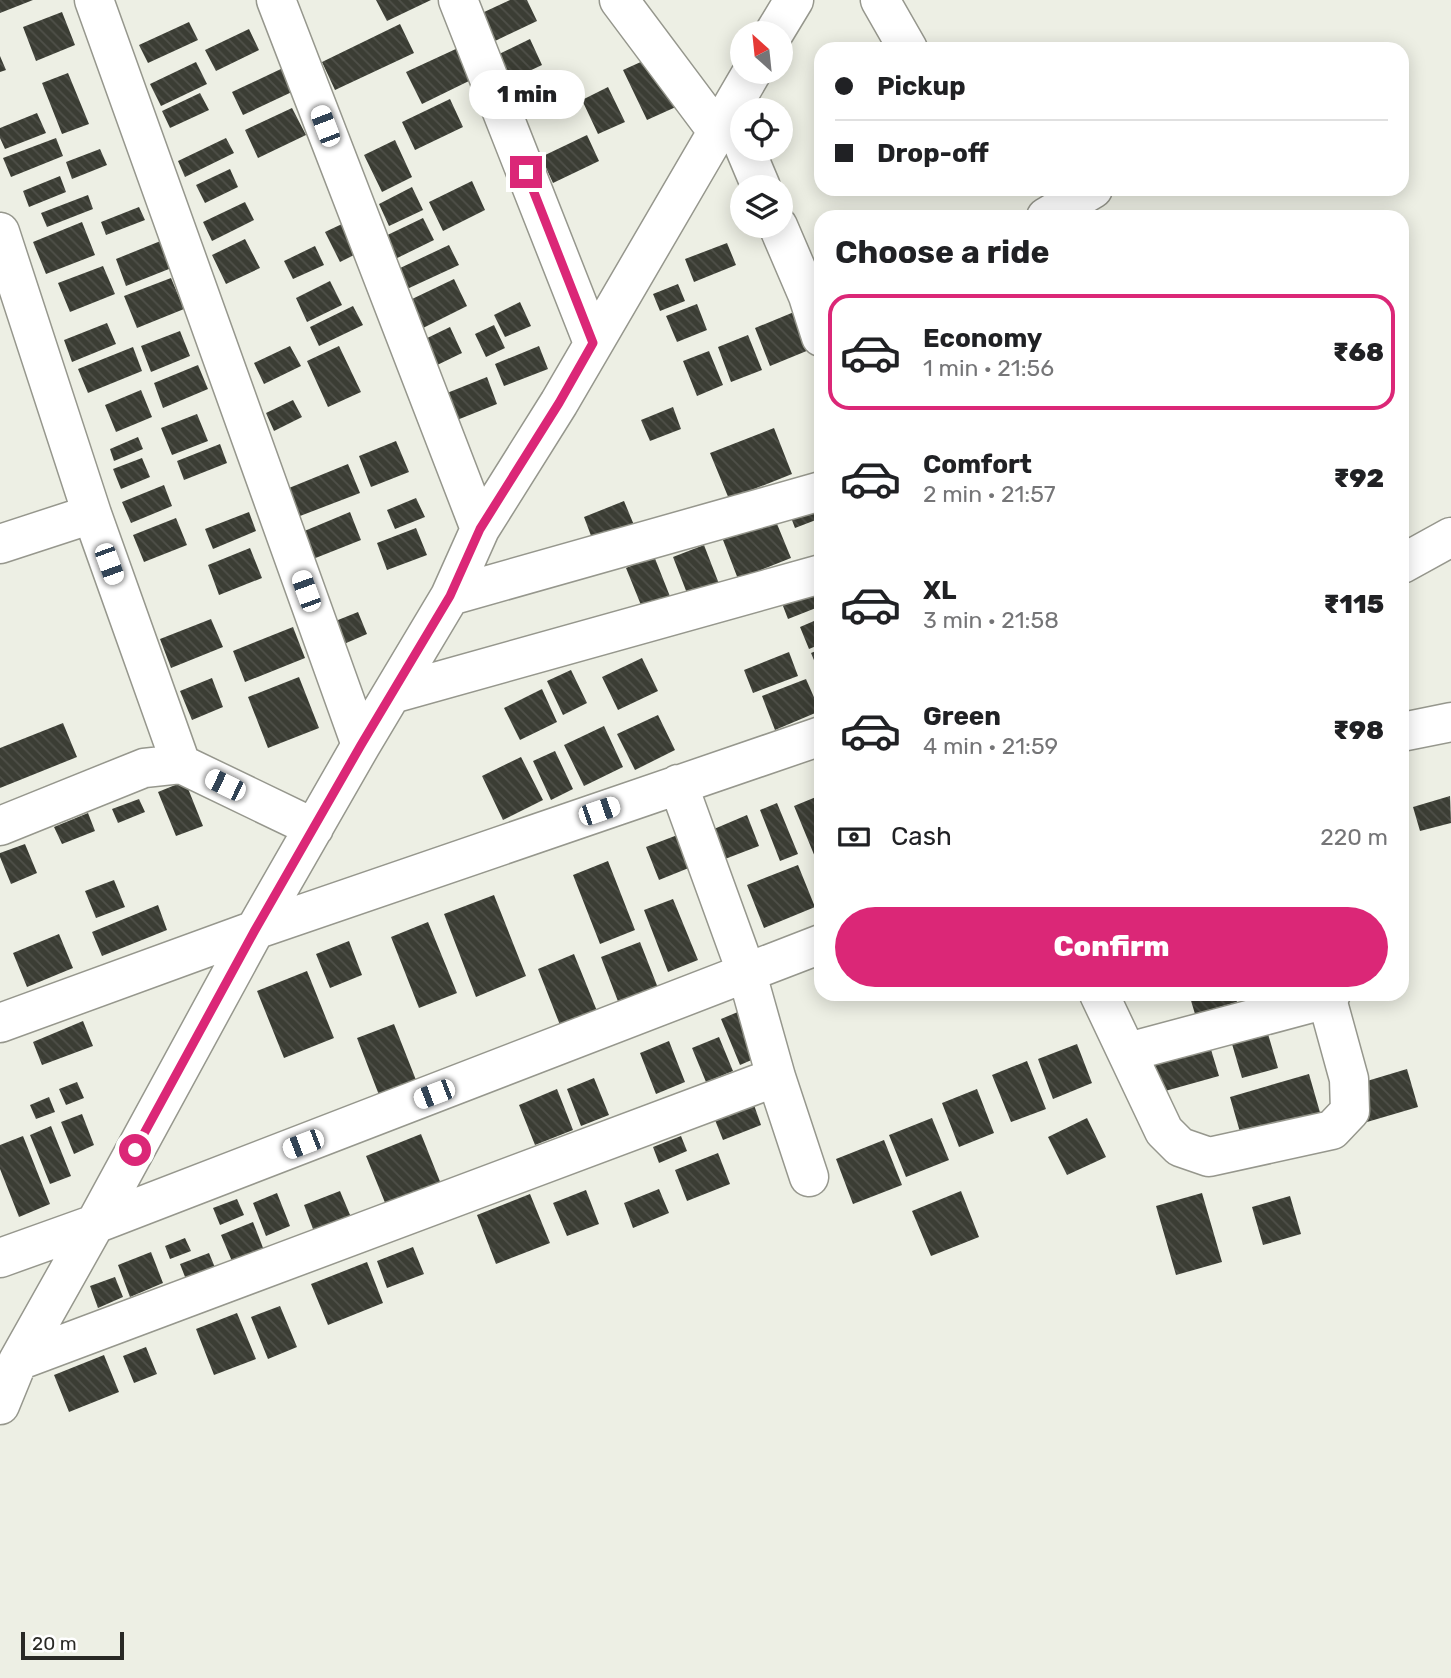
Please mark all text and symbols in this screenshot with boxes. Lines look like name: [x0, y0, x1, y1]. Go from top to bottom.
north arrow: [730, 21, 793, 84]
map controls: [730, 21, 793, 238]
callout: 1 min: [468, 71, 584, 120]
text: Pickup: [877, 71, 966, 102]
text: 1 min: [497, 80, 557, 108]
button: locate: [730, 98, 793, 161]
car: [308, 103, 343, 149]
text: Drop-off: [877, 138, 989, 169]
route end: [510, 156, 542, 188]
button: layers: [730, 175, 793, 238]
text: Choose a ride: [835, 233, 1049, 271]
icon: car: [839, 321, 902, 384]
text: Economy: [923, 323, 1042, 354]
text: ₹68: [1333, 337, 1384, 368]
text: 1 min · 21:56: [923, 354, 1054, 382]
icon: car: [839, 447, 902, 510]
text: Comfort: [923, 449, 1032, 480]
text: ₹92: [1333, 463, 1384, 494]
text: 2 min · 21:57: [923, 480, 1056, 508]
car: [92, 541, 127, 587]
car: [289, 568, 324, 614]
icon: car: [839, 573, 902, 636]
text: XL: [923, 575, 956, 606]
text: ₹115: [1323, 589, 1384, 620]
text: 3 min · 21:58: [923, 606, 1059, 634]
icon: car: [839, 699, 902, 762]
text: Green: [923, 701, 1001, 732]
text: ₹98: [1333, 715, 1384, 746]
text: 4 min · 21:59: [923, 732, 1058, 760]
car: [202, 766, 249, 804]
car: [576, 794, 623, 828]
icon: cash: [835, 818, 873, 856]
text: Cash: [891, 821, 952, 852]
text: 220 m: [1320, 823, 1388, 851]
button: Confirm: [835, 907, 1388, 987]
car: [411, 1077, 458, 1111]
car: [280, 1127, 327, 1161]
route start: [119, 1134, 151, 1166]
scale bar: [21, 1629, 124, 1661]
text: 20 m: [32, 1632, 77, 1655]

